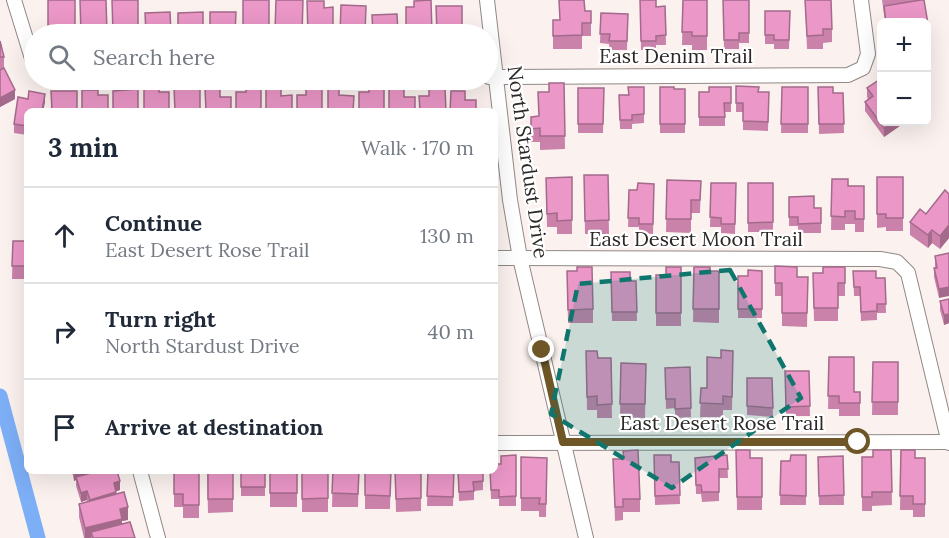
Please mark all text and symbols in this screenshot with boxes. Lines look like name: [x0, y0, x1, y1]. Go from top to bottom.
map controls: [877, 18, 931, 126]
button: +: [877, 18, 931, 72]
search box: [24, 24, 498, 90]
icon: search: [45, 41, 78, 74]
text: Search here: [93, 43, 215, 71]
street label: East Denim Trail: [599, 43, 753, 68]
street label: North Stardust Drive: [503, 64, 554, 260]
button: −: [877, 72, 931, 126]
text: 3 min: [48, 131, 118, 164]
text: Walk · 170 m: [361, 135, 474, 160]
text: Continue: [105, 209, 202, 237]
icon: ahead: [48, 219, 81, 252]
text: 130 m: [420, 223, 474, 248]
street label: East Desert Moon Trail: [589, 226, 803, 251]
text: East Desert Rose Trail: [105, 237, 310, 262]
text: Turn right: [105, 305, 216, 333]
icon: right: [48, 315, 81, 348]
text: 40 m: [428, 319, 474, 344]
text: North Stardust Drive: [105, 333, 300, 358]
route end: [528, 336, 554, 362]
street label: East Desert Rose Trail: [620, 410, 824, 435]
icon: arrive: [48, 411, 81, 444]
text: Arrive at destination: [105, 413, 323, 441]
route start: [844, 428, 870, 454]

